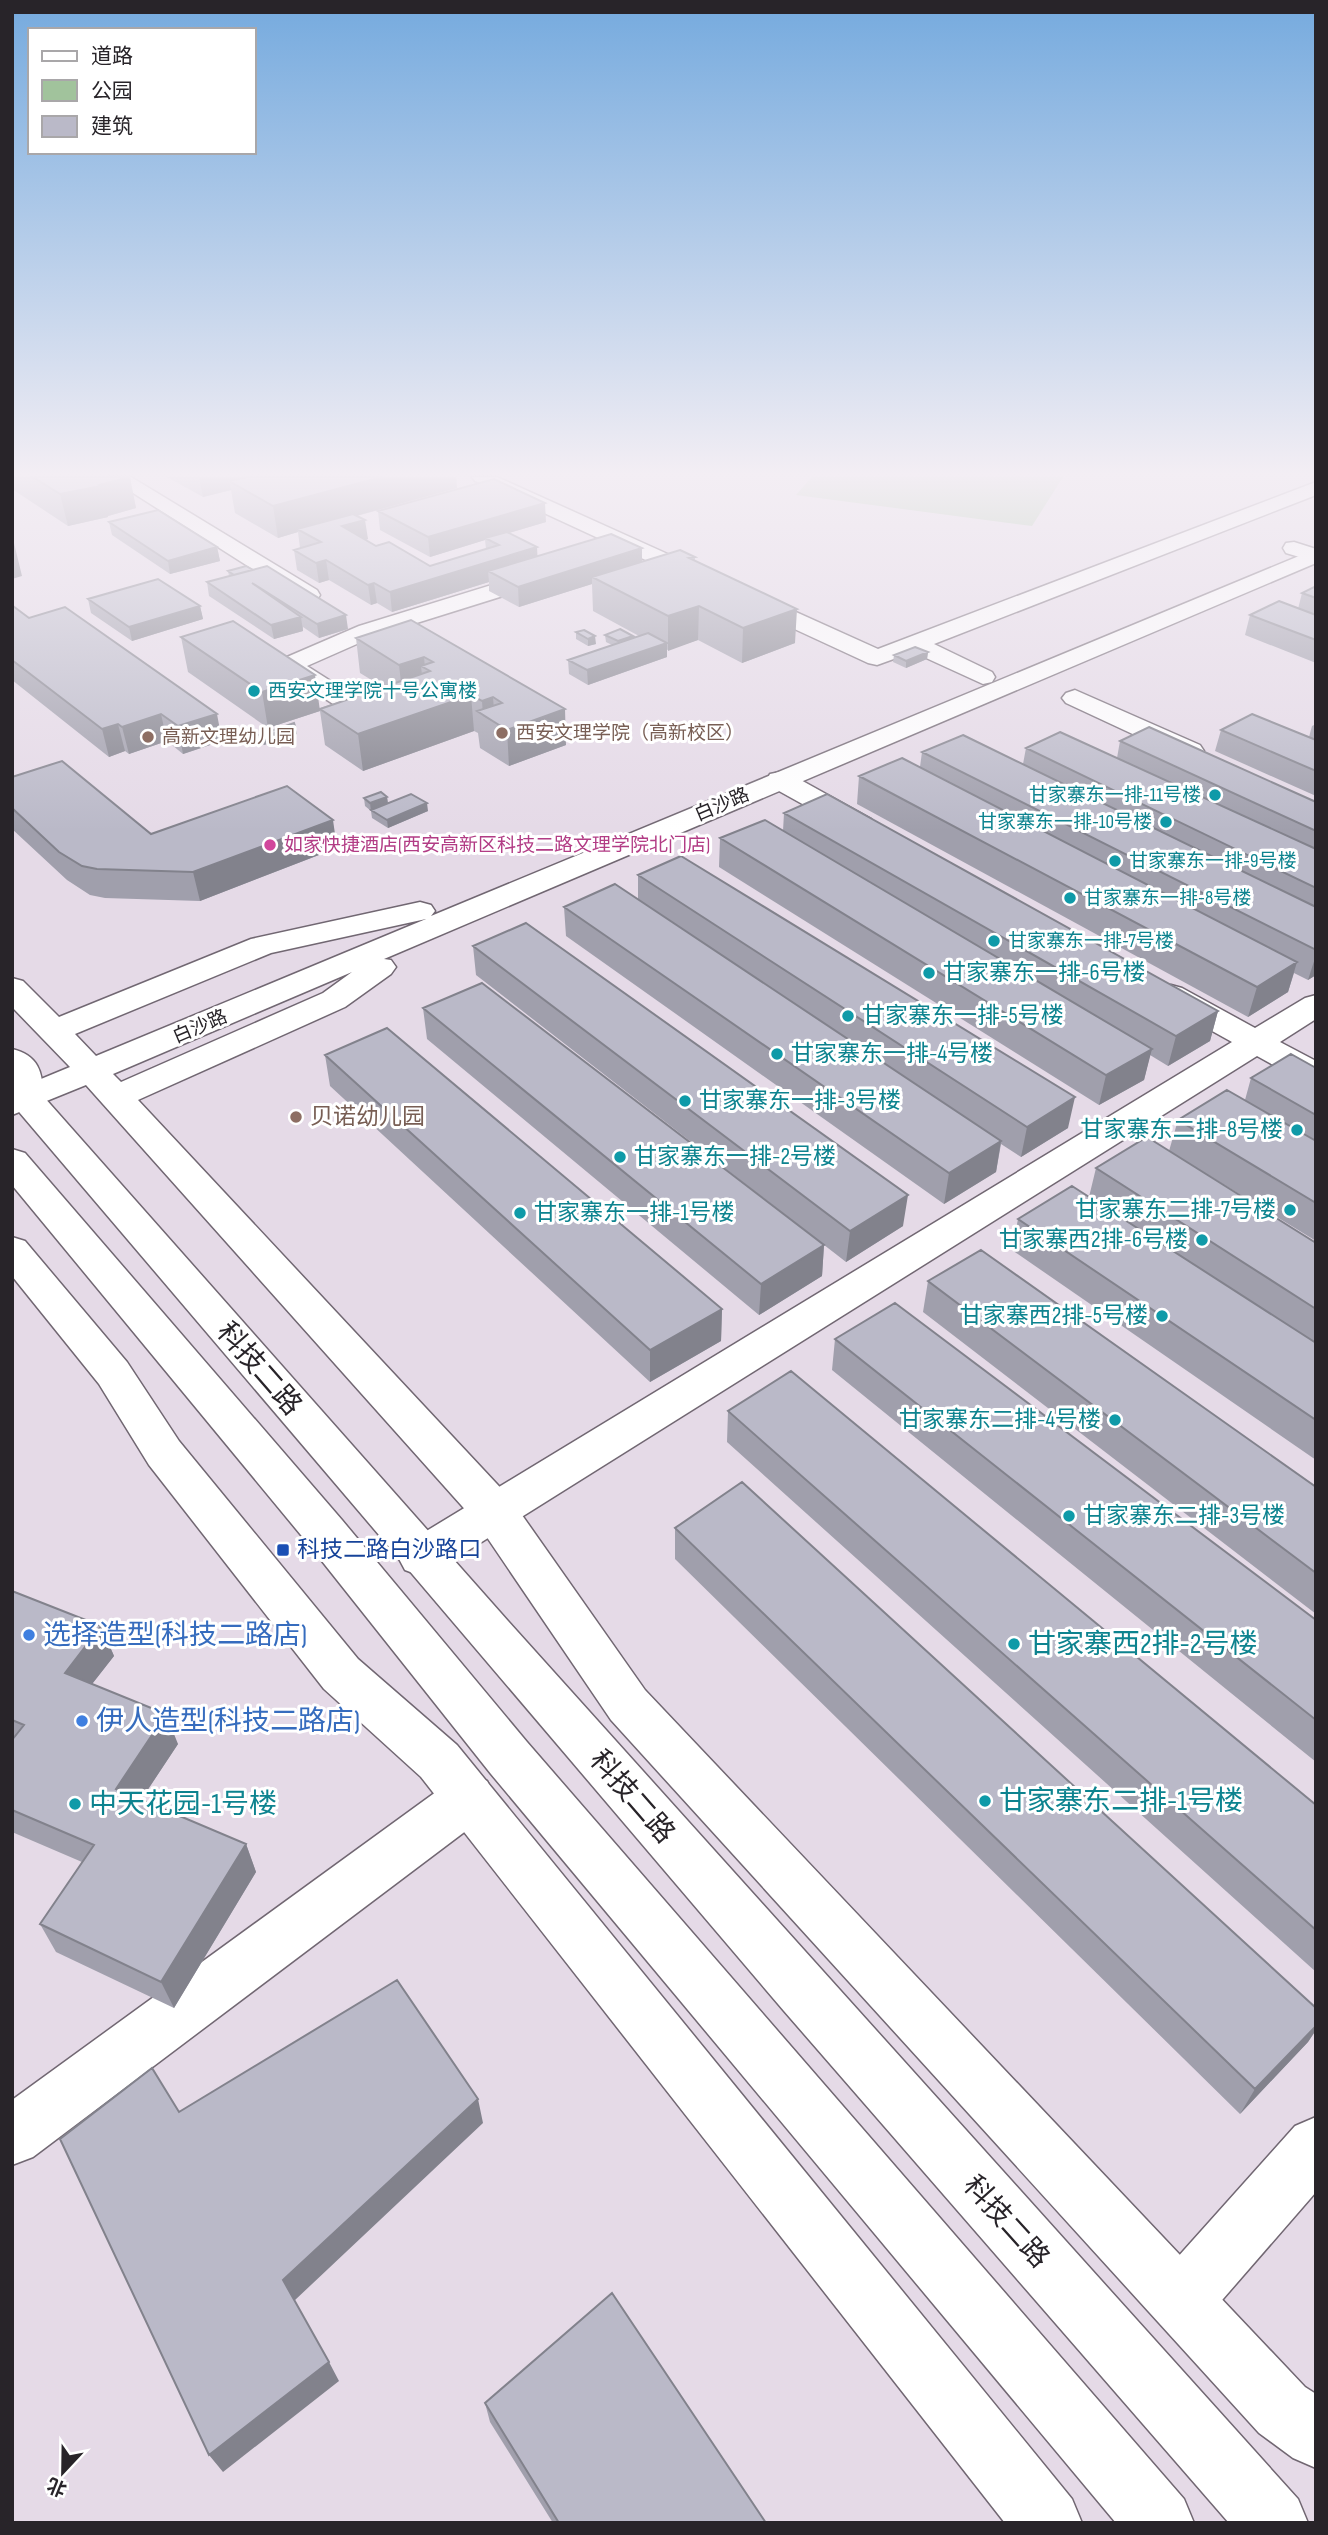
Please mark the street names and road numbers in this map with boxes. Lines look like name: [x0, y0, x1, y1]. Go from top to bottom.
street label: 白沙路: [691, 783, 753, 827]
street label: 白沙路: [169, 1005, 231, 1049]
street label: 科技二路: [210, 1316, 308, 1422]
street label: 科技二路: [583, 1744, 681, 1850]
street label: 科技二路: [956, 2169, 1056, 2275]

